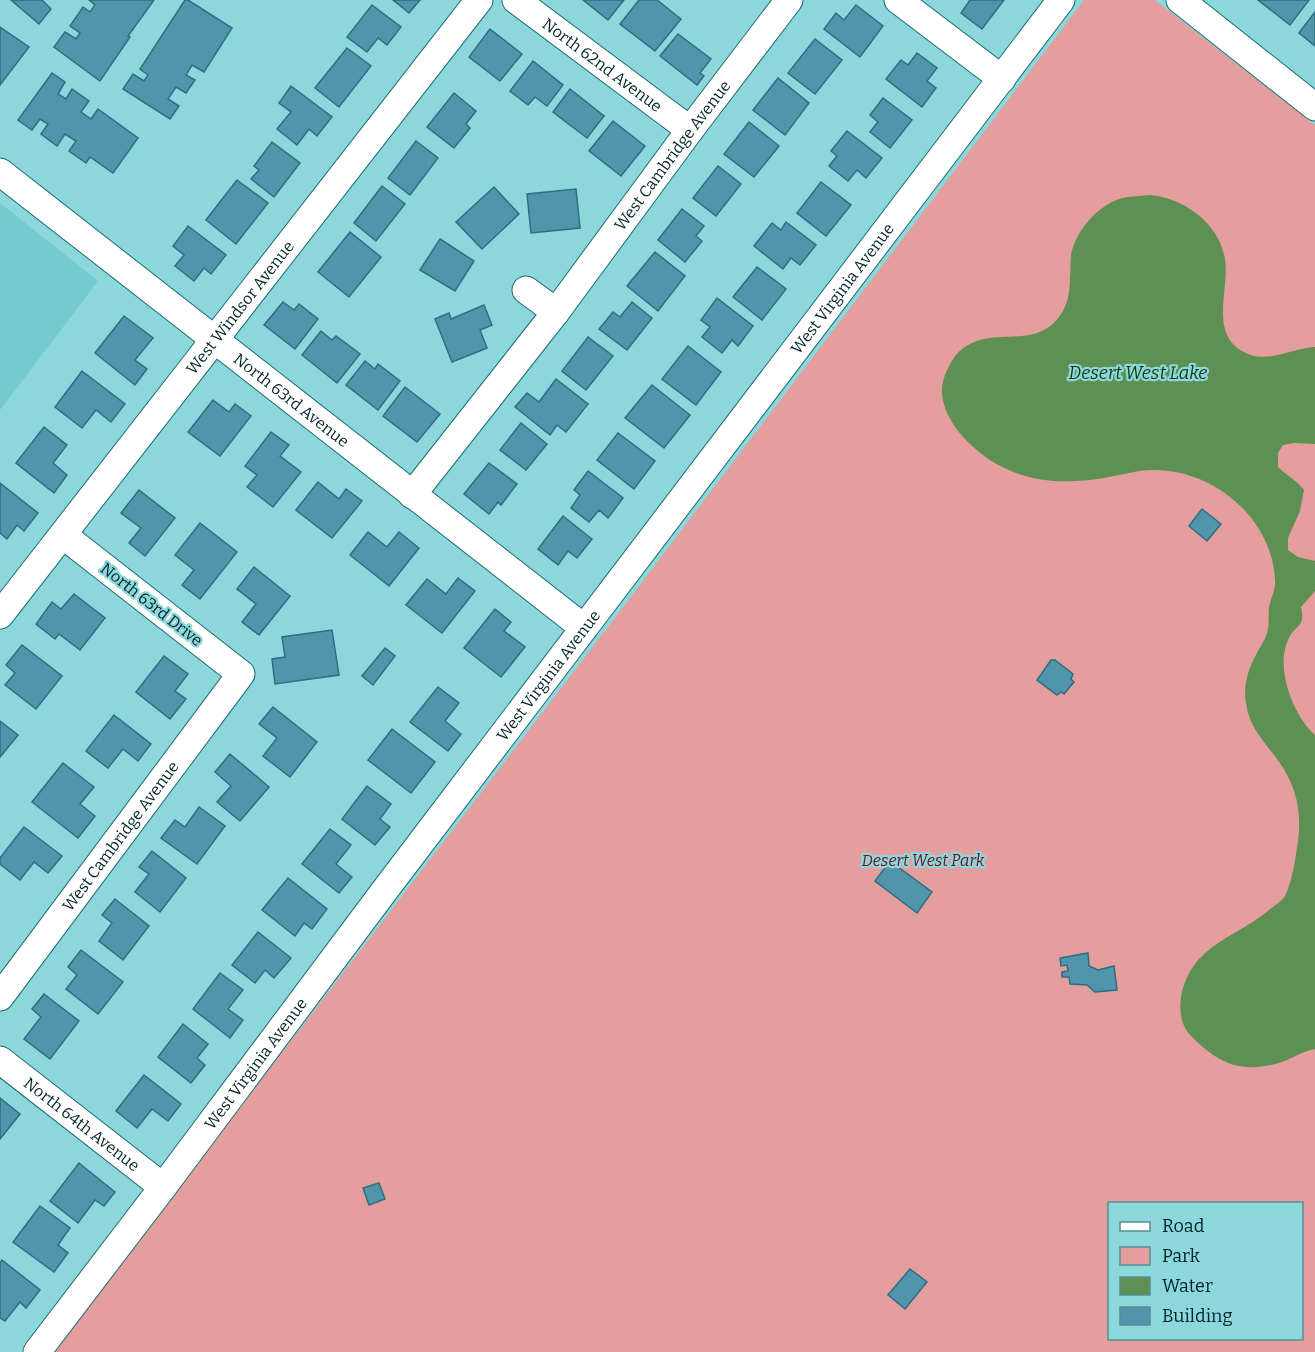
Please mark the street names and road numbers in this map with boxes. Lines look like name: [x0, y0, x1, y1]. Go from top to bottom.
street label: North 62nd Avenue: [539, 14, 666, 116]
street label: West Cambridge Avenue: [610, 77, 734, 234]
street label: West Virginia Avenue: [787, 220, 898, 358]
street label: West Windsor Avenue: [182, 237, 298, 378]
street label: North 63rd Avenue: [230, 349, 353, 451]
street label: North 63rd Drive: [97, 559, 207, 650]
street label: West Virginia Avenue: [493, 607, 604, 745]
street label: West Cambridge Avenue: [59, 758, 183, 915]
street label: West Virginia Avenue: [201, 994, 311, 1133]
street label: North 64th Avenue: [20, 1073, 143, 1175]

